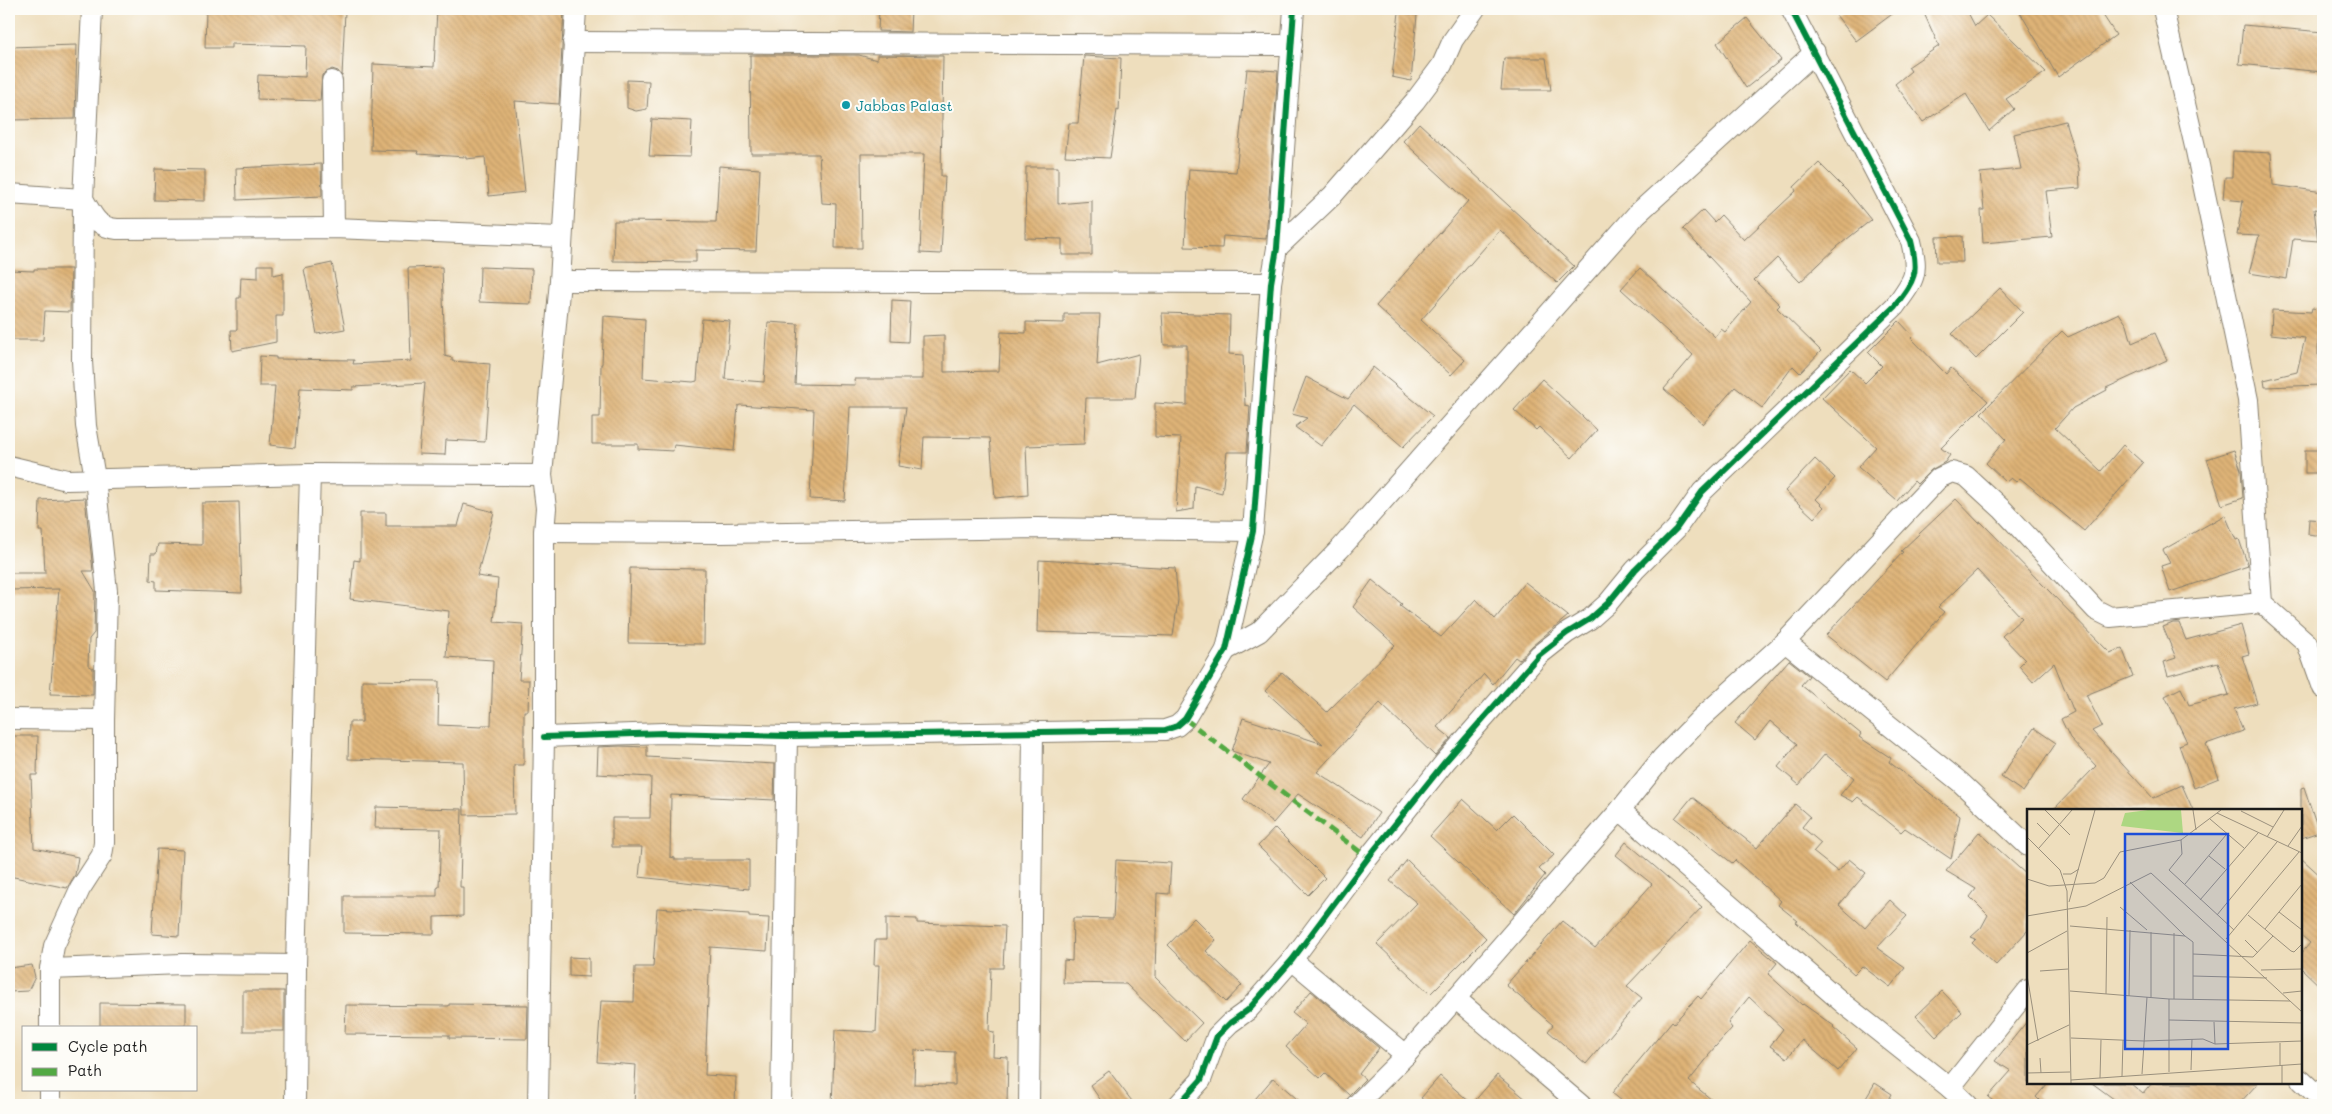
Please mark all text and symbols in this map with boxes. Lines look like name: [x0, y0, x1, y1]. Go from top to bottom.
place label: Jabbas Palast: [856, 96, 953, 115]
marker: Jabbas Palast: [840, 99, 852, 111]
inset map: [2027, 809, 2302, 1084]
legend: [22, 1026, 198, 1092]
text: Cycle path: [68, 1036, 147, 1056]
text: Path: [68, 1060, 102, 1080]

